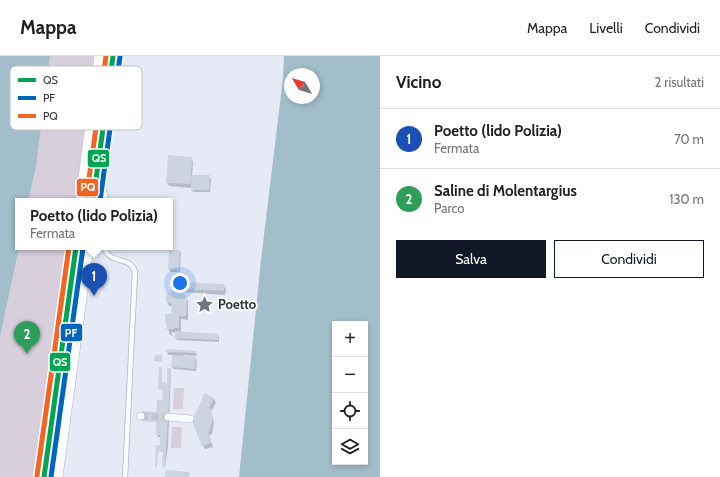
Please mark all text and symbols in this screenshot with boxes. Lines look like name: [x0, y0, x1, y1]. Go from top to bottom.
text: Mappa: [20, 16, 76, 39]
text: Mappa: [527, 19, 567, 37]
text: Livelli: [589, 19, 623, 37]
text: Condividi: [645, 19, 700, 37]
legend: [10, 66, 142, 130]
north arrow: [284, 68, 320, 104]
text: Vicino: [396, 72, 441, 92]
text: QS: [43, 73, 58, 87]
text: 2 risultati: [655, 74, 704, 90]
text: PF: [43, 91, 55, 105]
text: PQ: [43, 109, 58, 123]
text: Poetto (lido Polizia): [434, 122, 562, 140]
text: 1: [407, 131, 411, 147]
text: 70 m: [674, 131, 704, 147]
text: Fermata: [434, 140, 479, 156]
line badge: QS: [87, 149, 110, 168]
text: QS: [92, 151, 107, 165]
line badge: PQ: [76, 178, 99, 197]
text: PQ: [81, 180, 95, 194]
text: Saline di Molentargius: [434, 182, 577, 200]
text: 2: [406, 191, 412, 207]
text: 130 m: [669, 191, 704, 207]
popup: [15, 198, 173, 250]
text: Parco: [434, 200, 464, 216]
text: Poetto (lido Polizia): [30, 207, 158, 225]
text: Fermata: [30, 225, 75, 241]
button: Salva: [396, 240, 546, 278]
button: Condividi: [554, 240, 704, 278]
pin: 1: [81, 263, 107, 296]
your location: [170, 273, 190, 293]
place icon: Poetto: [195, 294, 215, 314]
place label: Poetto: [218, 296, 257, 312]
pin: 2: [14, 321, 40, 354]
map controls: [332, 321, 368, 465]
button: +: [332, 321, 368, 357]
line badge: PF: [60, 323, 83, 342]
text: PF: [65, 326, 77, 340]
line badge: QS: [49, 352, 71, 372]
text: QS: [53, 355, 68, 369]
button: −: [332, 357, 368, 393]
button: locate: [332, 393, 368, 429]
button: layers: [332, 429, 368, 465]

